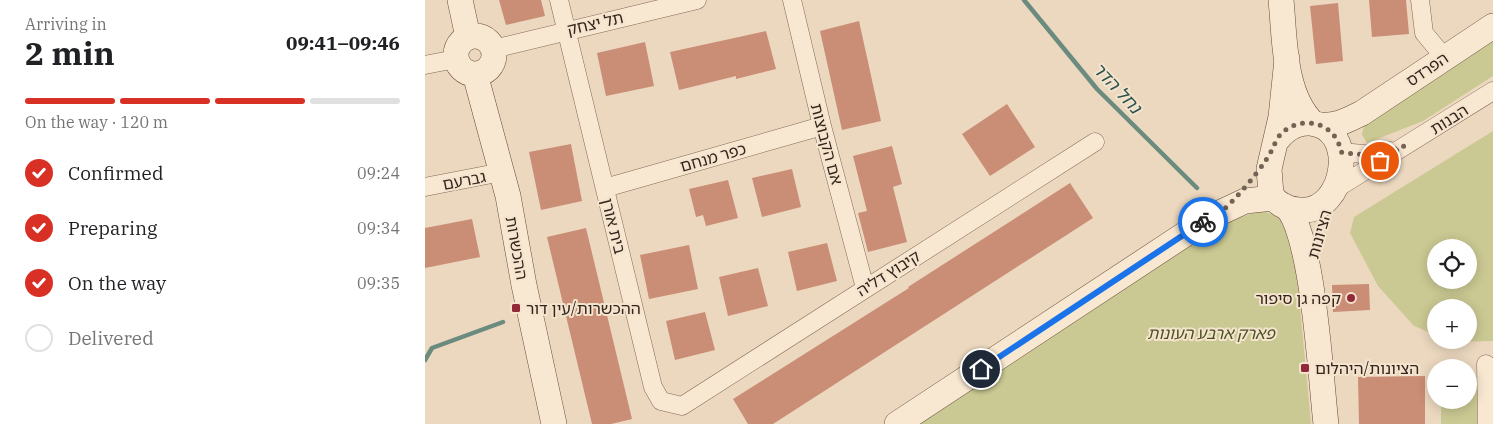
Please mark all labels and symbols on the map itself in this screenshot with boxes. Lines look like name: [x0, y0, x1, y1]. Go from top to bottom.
street label: תל יצחק: [565, 7, 625, 39]
street label: הפרדס: [1402, 48, 1452, 90]
water label: נחל הדר: [1088, 57, 1148, 119]
street label: הבנות: [1426, 100, 1472, 138]
street label: אם הקבוצות: [807, 101, 847, 187]
street label: כפר מנחם: [678, 138, 748, 176]
pin: [1359, 140, 1401, 182]
street label: גברעם: [441, 166, 487, 194]
street label: בית אורן: [597, 196, 631, 256]
courier: [1178, 197, 1228, 247]
street label: הציונות: [1302, 207, 1336, 261]
street label: ההכשרות: [502, 215, 532, 281]
street label: קיבוץ דליה: [852, 246, 924, 300]
place label: קפה גן סיפור: [1255, 288, 1341, 308]
marker: קפה גן סיפור: [1345, 292, 1357, 304]
place label: ההכשרות/עין דור: [526, 298, 641, 318]
marker: ההכשרות/עין דור: [510, 302, 522, 314]
park label: פארק ארבע העונות: [1147, 323, 1276, 343]
pin: [960, 348, 1002, 390]
place label: הציונות/היהלום: [1315, 358, 1419, 378]
marker: הציונות/היהלום: [1299, 362, 1311, 374]

